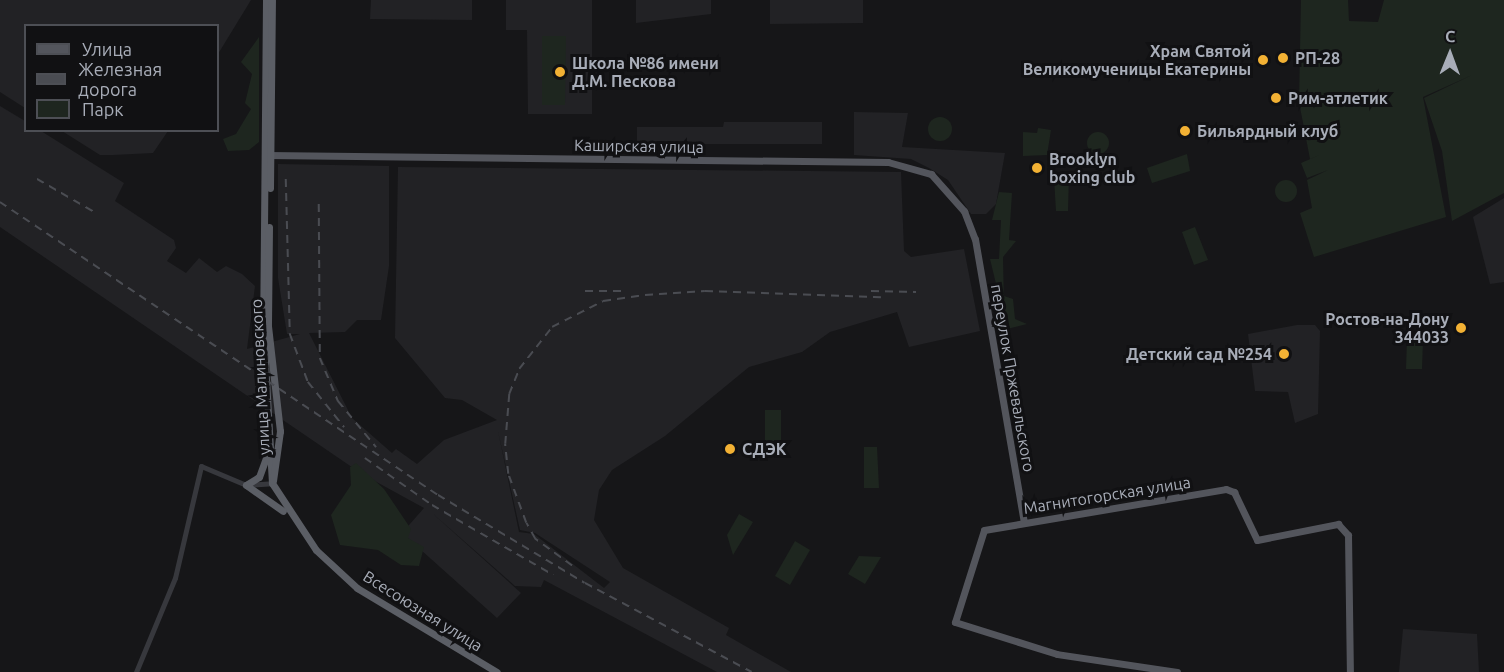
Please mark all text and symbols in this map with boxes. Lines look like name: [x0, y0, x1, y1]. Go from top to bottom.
legend: [24, 24, 219, 132]
north arrow: [1420, 24, 1480, 84]
text: С: [1445, 27, 1456, 45]
text: Улица: [82, 39, 132, 59]
place label: Храм Святой Великомученицы Екатерины: [1023, 41, 1251, 79]
place label: РП-28: [1295, 48, 1340, 68]
marker: РП-28: [1276, 51, 1290, 65]
place label: Школа №86 имени Д.М. Пескова: [572, 53, 719, 91]
marker: Храм Святой Великомученицы Екатерины: [1256, 53, 1270, 67]
text: Железная дорога: [78, 59, 162, 99]
marker: Школа №86 имени Д.М. Пескова: [553, 65, 567, 79]
place label: Рим-атлетик: [1288, 88, 1388, 108]
marker: Рим-атлетик: [1269, 91, 1283, 105]
text: Парк: [82, 99, 123, 119]
place label: Бильярдный клуб: [1197, 121, 1338, 141]
marker: Бильярдный клуб: [1178, 124, 1192, 138]
street label: Каширская улица: [574, 135, 704, 157]
place label: Brooklyn boxing club: [1049, 149, 1135, 187]
marker: Brooklyn boxing club: [1030, 161, 1044, 175]
street label: переулок Пржевальского: [987, 283, 1039, 473]
street label: улица Малиновского: [246, 298, 274, 456]
place label: Ростов-на-Дону 344033: [1325, 309, 1449, 347]
marker: Ростов-на-Дону 344033: [1454, 321, 1468, 335]
place label: Детский сад №254: [1126, 344, 1272, 364]
marker: Детский сад №254: [1277, 347, 1291, 361]
place label: СДЭК: [742, 439, 786, 459]
marker: СДЭК: [723, 442, 737, 456]
street label: Магнитогорская улица: [1022, 472, 1192, 518]
street label: Всесоюзная улица: [360, 567, 486, 655]

